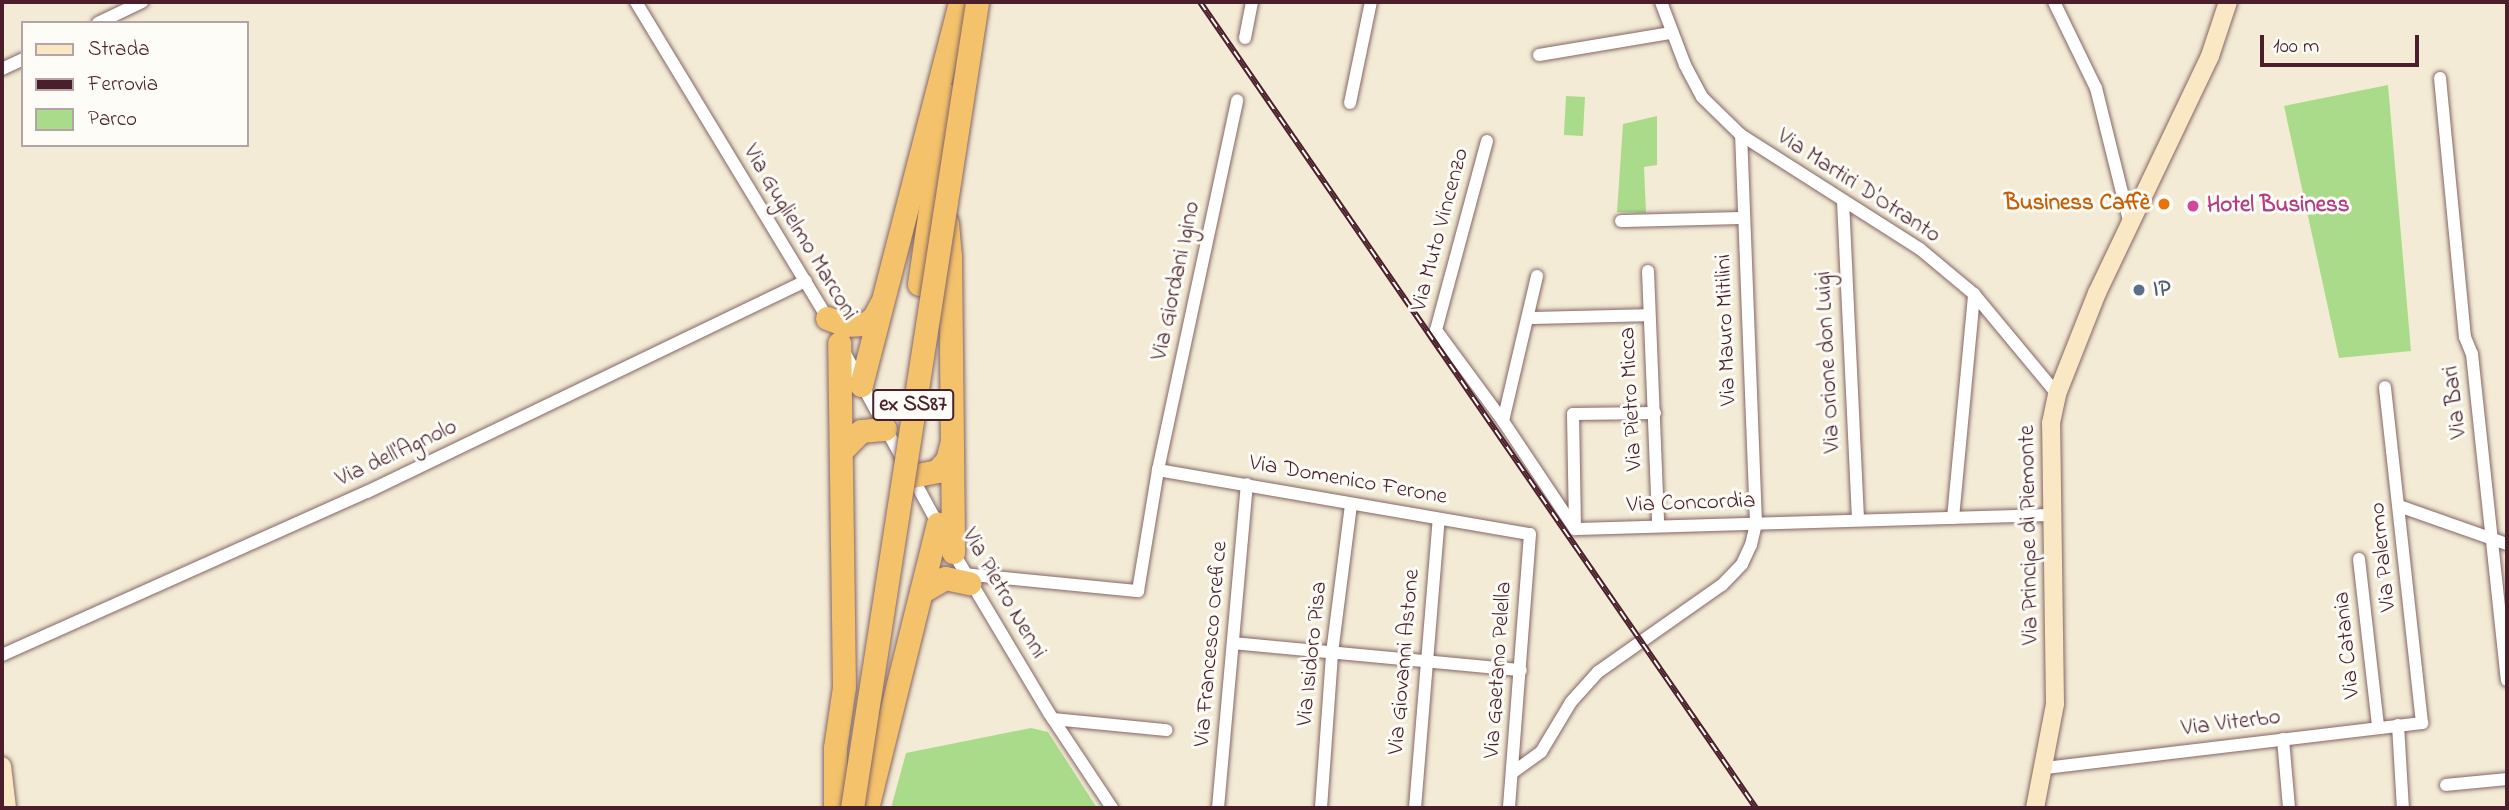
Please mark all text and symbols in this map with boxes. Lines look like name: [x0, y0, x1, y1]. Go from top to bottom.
legend: [21, 21, 248, 147]
scale bar: [2264, 21, 2423, 65]
text: 100 m: [2273, 32, 2319, 62]
text: Strada: [88, 35, 150, 65]
text: Ferrovia: [88, 70, 158, 100]
text: Parco: [88, 105, 137, 135]
street label: Via Martiri D'Otranto: [1771, 124, 1945, 250]
street label: Via Guglielmo Marconi: [736, 140, 862, 326]
street label: Via Muto Vincenzo: [1406, 145, 1476, 315]
place label: Business Caffè: [2004, 190, 2150, 218]
place label: Hotel Business: [2207, 192, 2349, 220]
marker: Business Caffè: [2156, 196, 2172, 212]
marker: Hotel Business: [2185, 198, 2201, 214]
street label: Via Giordani Igino: [1147, 199, 1207, 363]
street label: Via Mauro Mitilini: [1711, 254, 1743, 406]
street label: Via Orione don Luigi: [1810, 270, 1848, 454]
place label: IP: [2153, 276, 2170, 304]
marker: IP: [2131, 282, 2147, 298]
street label: Via Pietro Micca: [1614, 326, 1650, 472]
street label: Via Bari: [2438, 364, 2474, 440]
road number: ex SS87: [871, 388, 955, 422]
street label: Via dell'Agnolo: [332, 414, 462, 494]
street label: Via Principe di Piemonte: [2014, 425, 2046, 645]
street label: Via Domenico Ferone: [1247, 450, 1449, 512]
street label: Via Concordia: [1626, 488, 1756, 520]
street label: Via Palermo: [2365, 501, 2403, 613]
street label: Via Pietro Nenni: [955, 524, 1051, 664]
street label: Via Francesco Orefice: [1189, 540, 1235, 748]
street label: Via Giovanni Astone: [1383, 568, 1427, 756]
street label: Via Isidoro Pisa: [1292, 580, 1334, 728]
street label: Via Gaetano Pelella: [1479, 581, 1519, 759]
street label: Via Catania: [2329, 590, 2367, 700]
street label: Via Viterbo: [2180, 704, 2282, 744]

